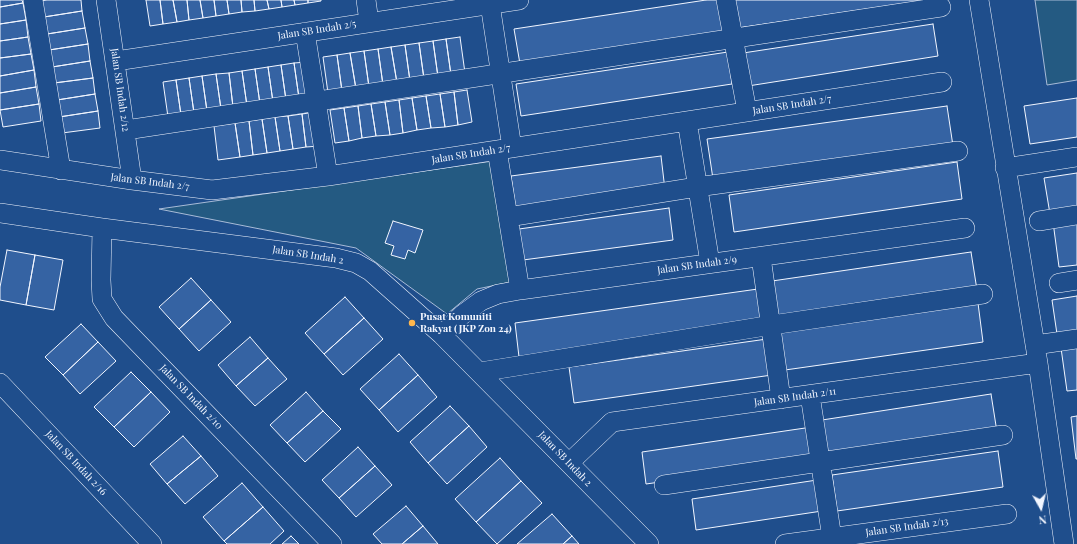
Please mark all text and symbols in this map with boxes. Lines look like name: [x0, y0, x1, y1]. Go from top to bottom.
street label: Jalan SB Indah 2/5: [277, 18, 357, 42]
street label: Jalan SB Indah 2/12: [108, 48, 132, 132]
street label: Jalan SB Indah 2/7: [752, 93, 832, 117]
street label: Jalan SB Indah 2/7: [431, 142, 511, 166]
street label: Jalan SB Indah 2/7: [110, 171, 190, 193]
street label: Jalan SB Indah 2: [272, 243, 344, 267]
street label: Jalan SB Indah 2/9: [656, 253, 738, 277]
place label: Pusat Komuniti Rakyat (JKP Zon 24): [420, 311, 512, 334]
marker: Pusat Komuniti Rakyat (JKP Zon 24): [407, 318, 417, 328]
street label: Jalan SB Indah 2/10: [157, 362, 225, 432]
street label: Jalan SB Indah 2/11: [753, 385, 837, 409]
street label: Jalan SB Indah 2/16: [43, 428, 109, 498]
street label: Jalan SB Indah 2: [536, 429, 594, 489]
north arrow: [1021, 488, 1061, 528]
text: N: [1038, 512, 1048, 528]
street label: Jalan SB Indah 2/13: [865, 515, 949, 539]

